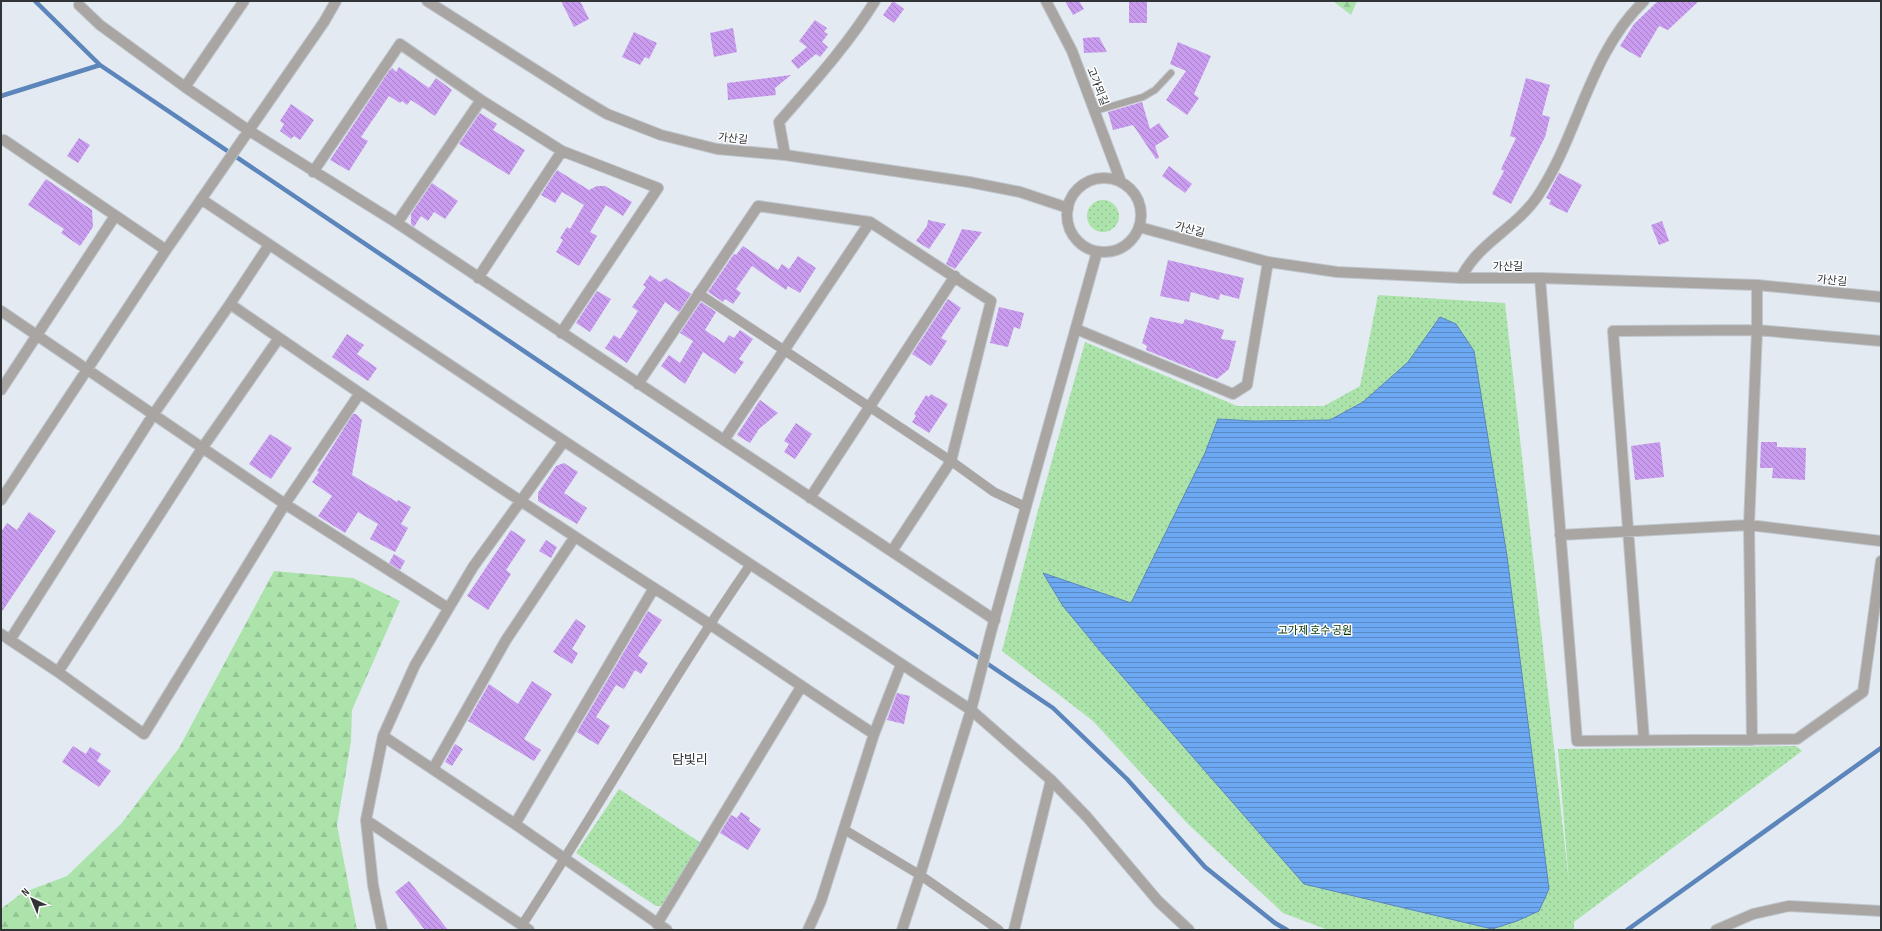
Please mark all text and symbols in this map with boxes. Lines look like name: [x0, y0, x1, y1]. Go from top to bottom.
street label: 고가뫼길: [1084, 65, 1111, 107]
street label: 가산길: [717, 130, 749, 147]
street label: 가산길: [1174, 219, 1206, 240]
street label: 가산길: [1493, 260, 1523, 273]
street label: 가산길: [1816, 273, 1848, 288]
park label: 고가제 호수 공원: [1278, 624, 1352, 637]
district label: 담빛리: [672, 752, 708, 768]
north arrow: [12, 879, 52, 919]
text: N: [19, 885, 32, 899]

